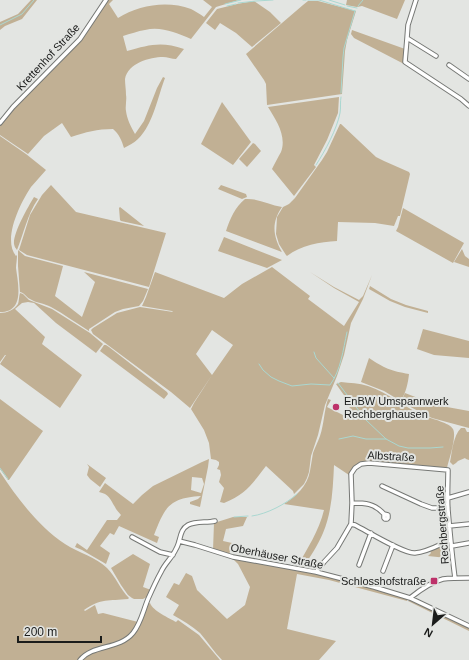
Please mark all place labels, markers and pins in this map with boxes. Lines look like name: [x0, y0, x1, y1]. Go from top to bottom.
place label: EnBW Umspannwerk Rechberghausen: [344, 395, 449, 420]
marker: EnBW Umspannwerk Rechberghausen: [331, 402, 341, 412]
place label: Schlosshofstraße: [341, 575, 426, 587]
marker: Schlosshofstraße: [429, 576, 439, 586]

